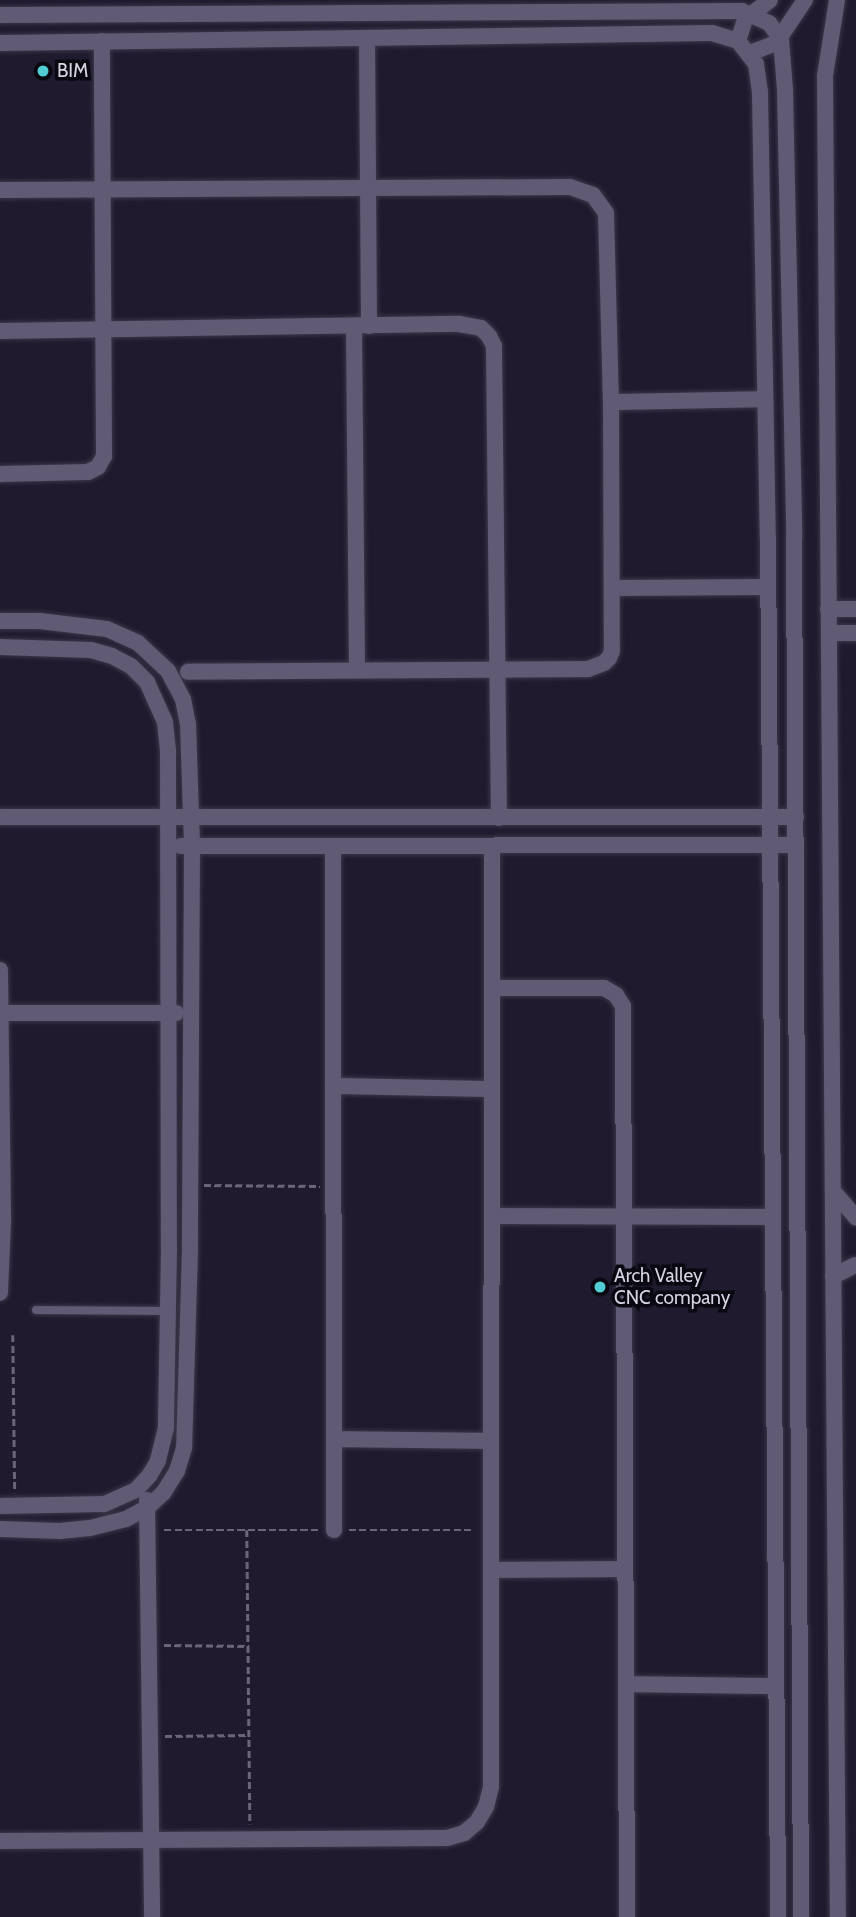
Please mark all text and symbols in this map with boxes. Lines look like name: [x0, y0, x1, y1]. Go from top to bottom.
place label: BIM: [57, 60, 89, 82]
marker: BIM: [35, 63, 51, 79]
place label: Arch Valley CNC company: [614, 1265, 730, 1309]
marker: Arch Valley CNC company: [592, 1279, 608, 1295]

